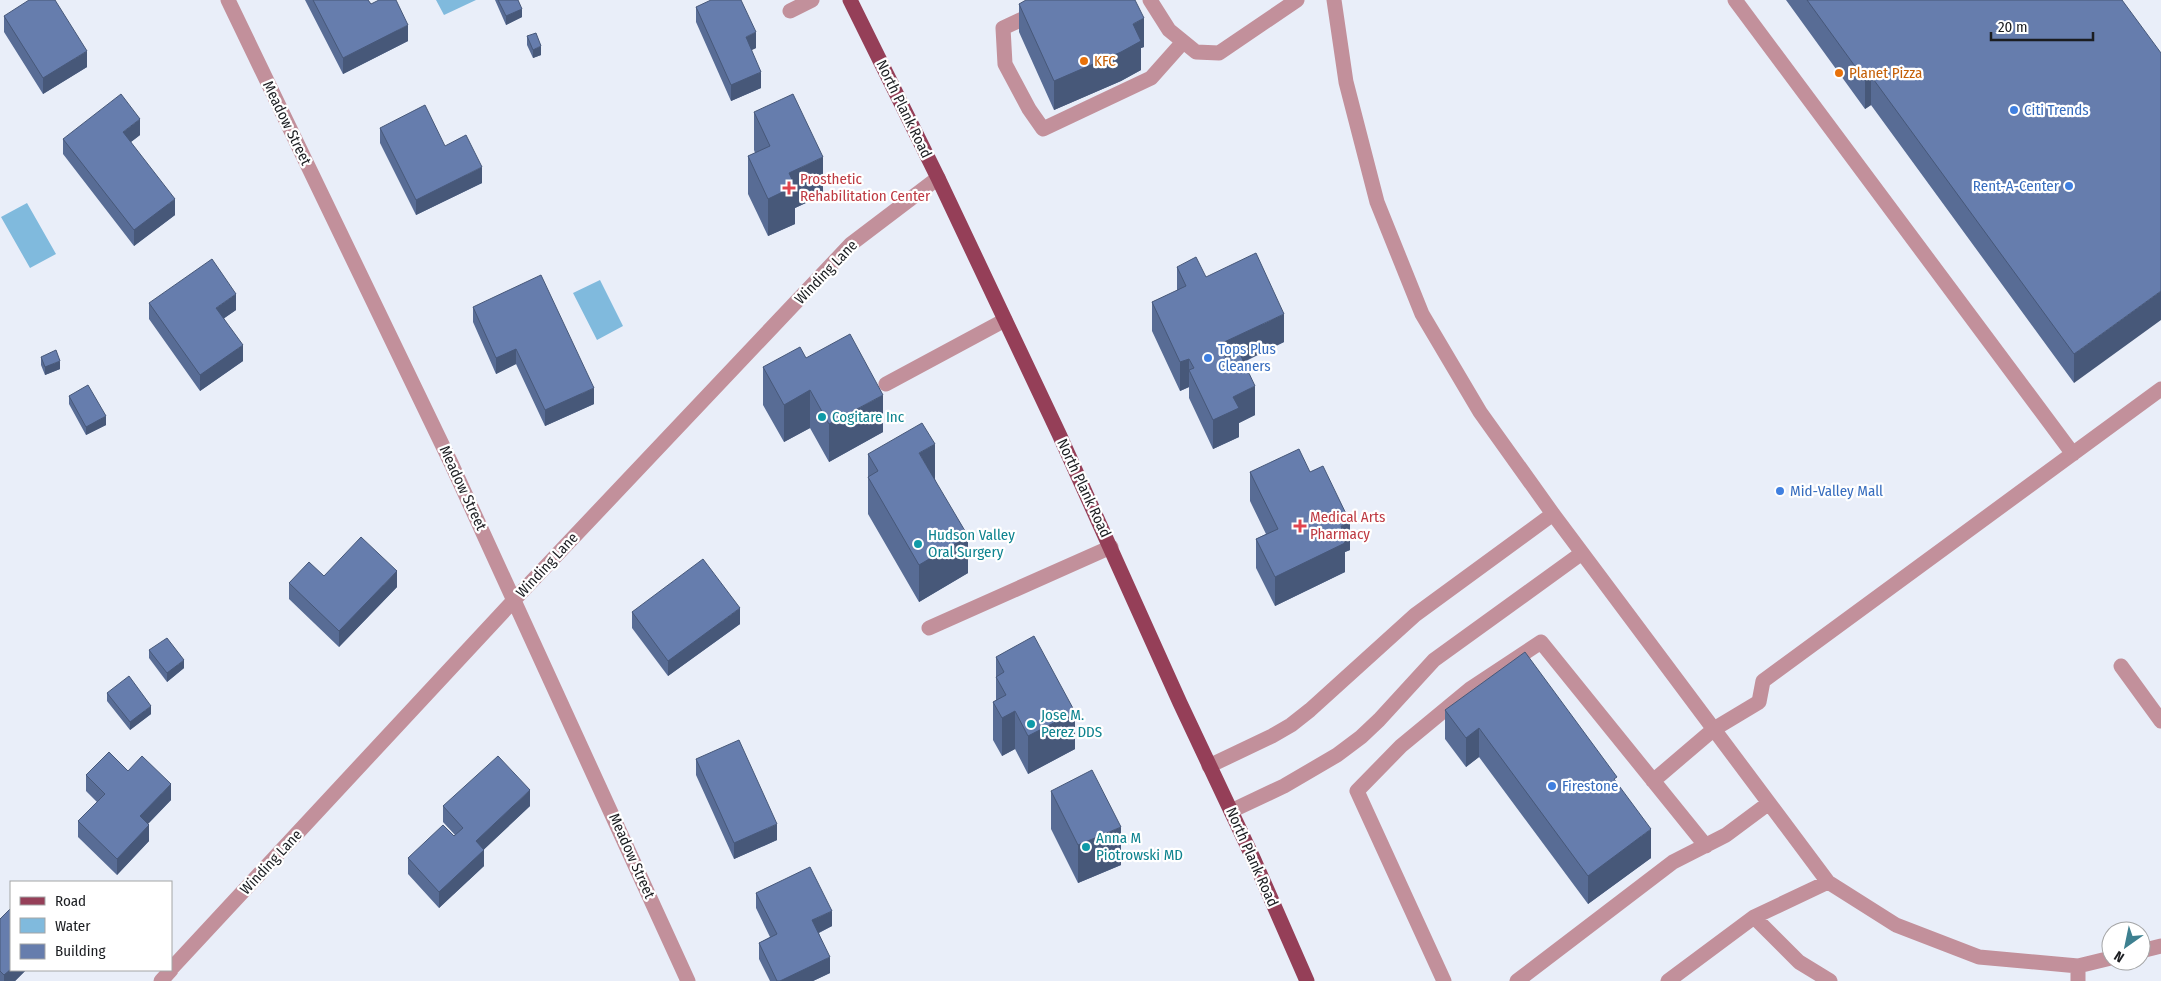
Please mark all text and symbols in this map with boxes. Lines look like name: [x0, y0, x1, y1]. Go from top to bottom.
scale bar: [1991, 10, 2094, 42]
text: 20 m: [1998, 18, 2028, 36]
place label: KFC: [1094, 52, 1116, 70]
marker: KFC: [1078, 55, 1090, 67]
street label: North Plank Road: [872, 57, 936, 161]
place label: Planet Pizza: [1849, 64, 1922, 82]
marker: Planet Pizza: [1833, 67, 1845, 79]
street label: Meadow Street: [259, 78, 315, 168]
place label: Citi Trends: [2024, 101, 2089, 119]
marker: Citi Trends: [2008, 104, 2020, 116]
place label: Prosthetic Rehabilitation Center: [800, 170, 931, 205]
place label: Rent-A-Center: [1973, 177, 2060, 195]
marker: Rent-A-Center: [2063, 180, 2075, 192]
marker: Prosthetic Rehabilitation Center: [782, 181, 796, 195]
street label: Winding Lane: [791, 236, 861, 308]
place label: Tops Plus Cleaners: [1218, 340, 1276, 375]
marker: Tops Plus Cleaners: [1202, 352, 1214, 364]
place label: Cogitare Inc: [832, 408, 905, 426]
marker: Cogitare Inc: [816, 411, 828, 423]
street label: North Plank Road: [1053, 436, 1115, 540]
street label: Meadow Street: [436, 443, 491, 533]
place label: Mid-Valley Mall: [1790, 482, 1883, 500]
marker: Mid-Valley Mall: [1774, 485, 1786, 497]
place label: Medical Arts Pharmacy: [1310, 508, 1385, 543]
marker: Medical Arts Pharmacy: [1294, 520, 1306, 532]
place label: Hudson Valley Oral Surgery: [928, 526, 1015, 561]
street label: Winding Lane: [512, 529, 582, 601]
marker: Hudson Valley Oral Surgery: [912, 538, 924, 550]
place label: Jose M. Perez DDS: [1041, 706, 1102, 741]
marker: Jose M. Perez DDS: [1025, 718, 1037, 730]
place label: Firestone: [1562, 777, 1618, 795]
marker: Firestone: [1546, 780, 1558, 792]
street label: North Plank Road: [1222, 804, 1282, 910]
street label: Meadow Street: [605, 811, 659, 902]
street label: Winding Lane: [236, 826, 306, 898]
place label: Anna M Piotrowski MD: [1096, 829, 1183, 864]
marker: Anna M Piotrowski MD: [1080, 841, 1092, 853]
legend: [10, 881, 172, 971]
text: Road: [55, 892, 86, 910]
text: Water: [55, 917, 91, 935]
north arrow: [2101, 921, 2151, 971]
text: Building: [55, 942, 106, 960]
text: N: [2111, 947, 2127, 966]

